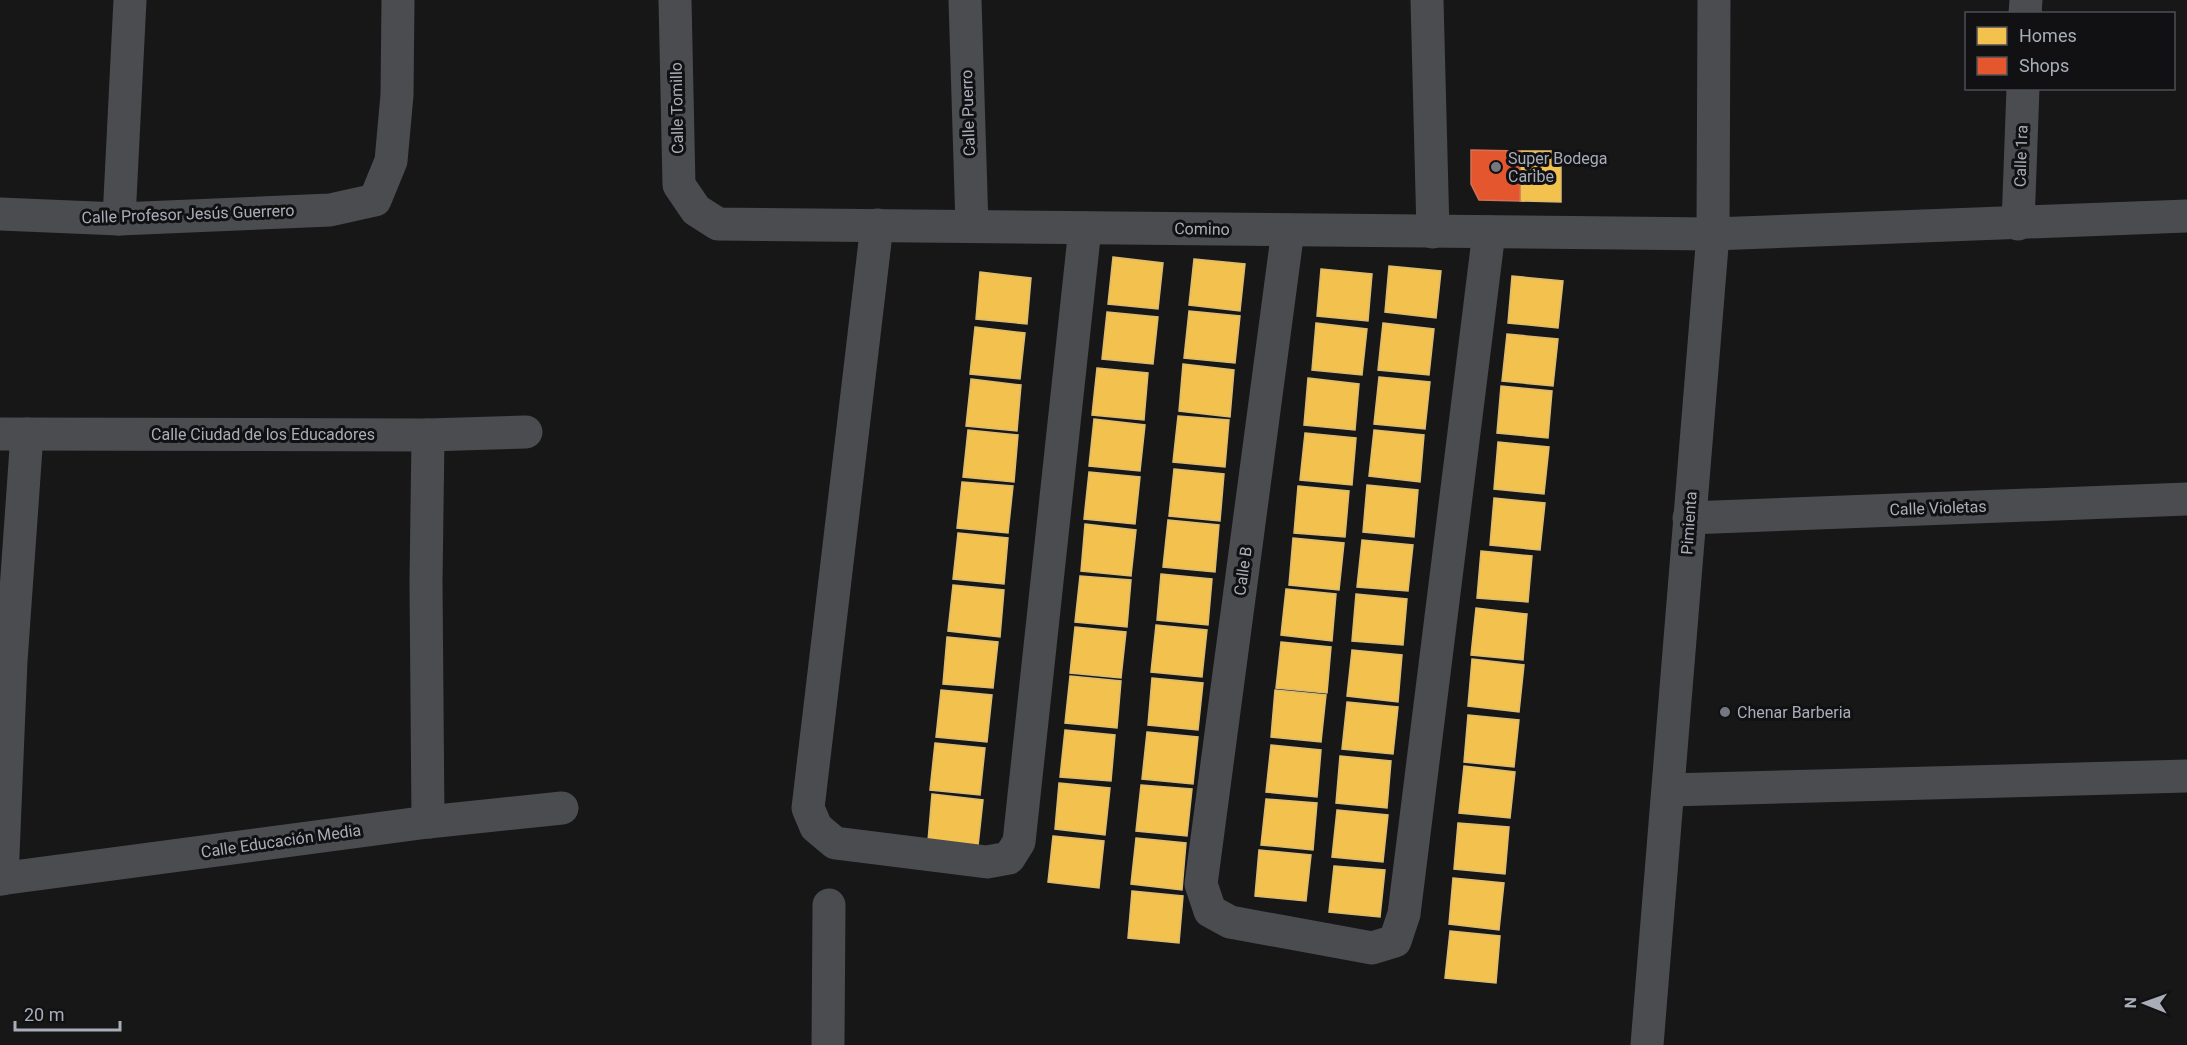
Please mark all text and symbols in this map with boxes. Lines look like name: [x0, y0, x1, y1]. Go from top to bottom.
legend: [1965, 12, 2175, 90]
text: Homes: [2019, 25, 2077, 46]
text: Shops: [2019, 55, 2069, 76]
street label: Calle Tomillo: [667, 62, 687, 154]
street label: Calle Puerro: [957, 69, 979, 157]
street label: Calle 1ra: [2010, 125, 2032, 187]
place label: Super Bodega Caribe: [1508, 149, 1607, 186]
marker: Super Bodega Caribe: [1489, 160, 1503, 174]
street label: Calle Profesor Jesús Guerrero: [81, 201, 295, 227]
street label: Comino: [1174, 219, 1230, 239]
street label: Calle Ciudad de los Educadores: [151, 425, 375, 444]
street label: Pimienta: [1677, 491, 1701, 555]
street label: Calle Violetas: [1889, 497, 1987, 519]
street label: Calle B: [1230, 545, 1256, 597]
place label: Chenar Barberia: [1737, 703, 1851, 722]
marker: Chenar Barberia: [1718, 705, 1732, 719]
street label: Calle Educación Media: [200, 820, 362, 862]
north arrow: [2115, 973, 2175, 1033]
scale bar: [15, 994, 120, 1032]
text: N: [2121, 997, 2140, 1009]
text: 20 m: [24, 1004, 64, 1025]

